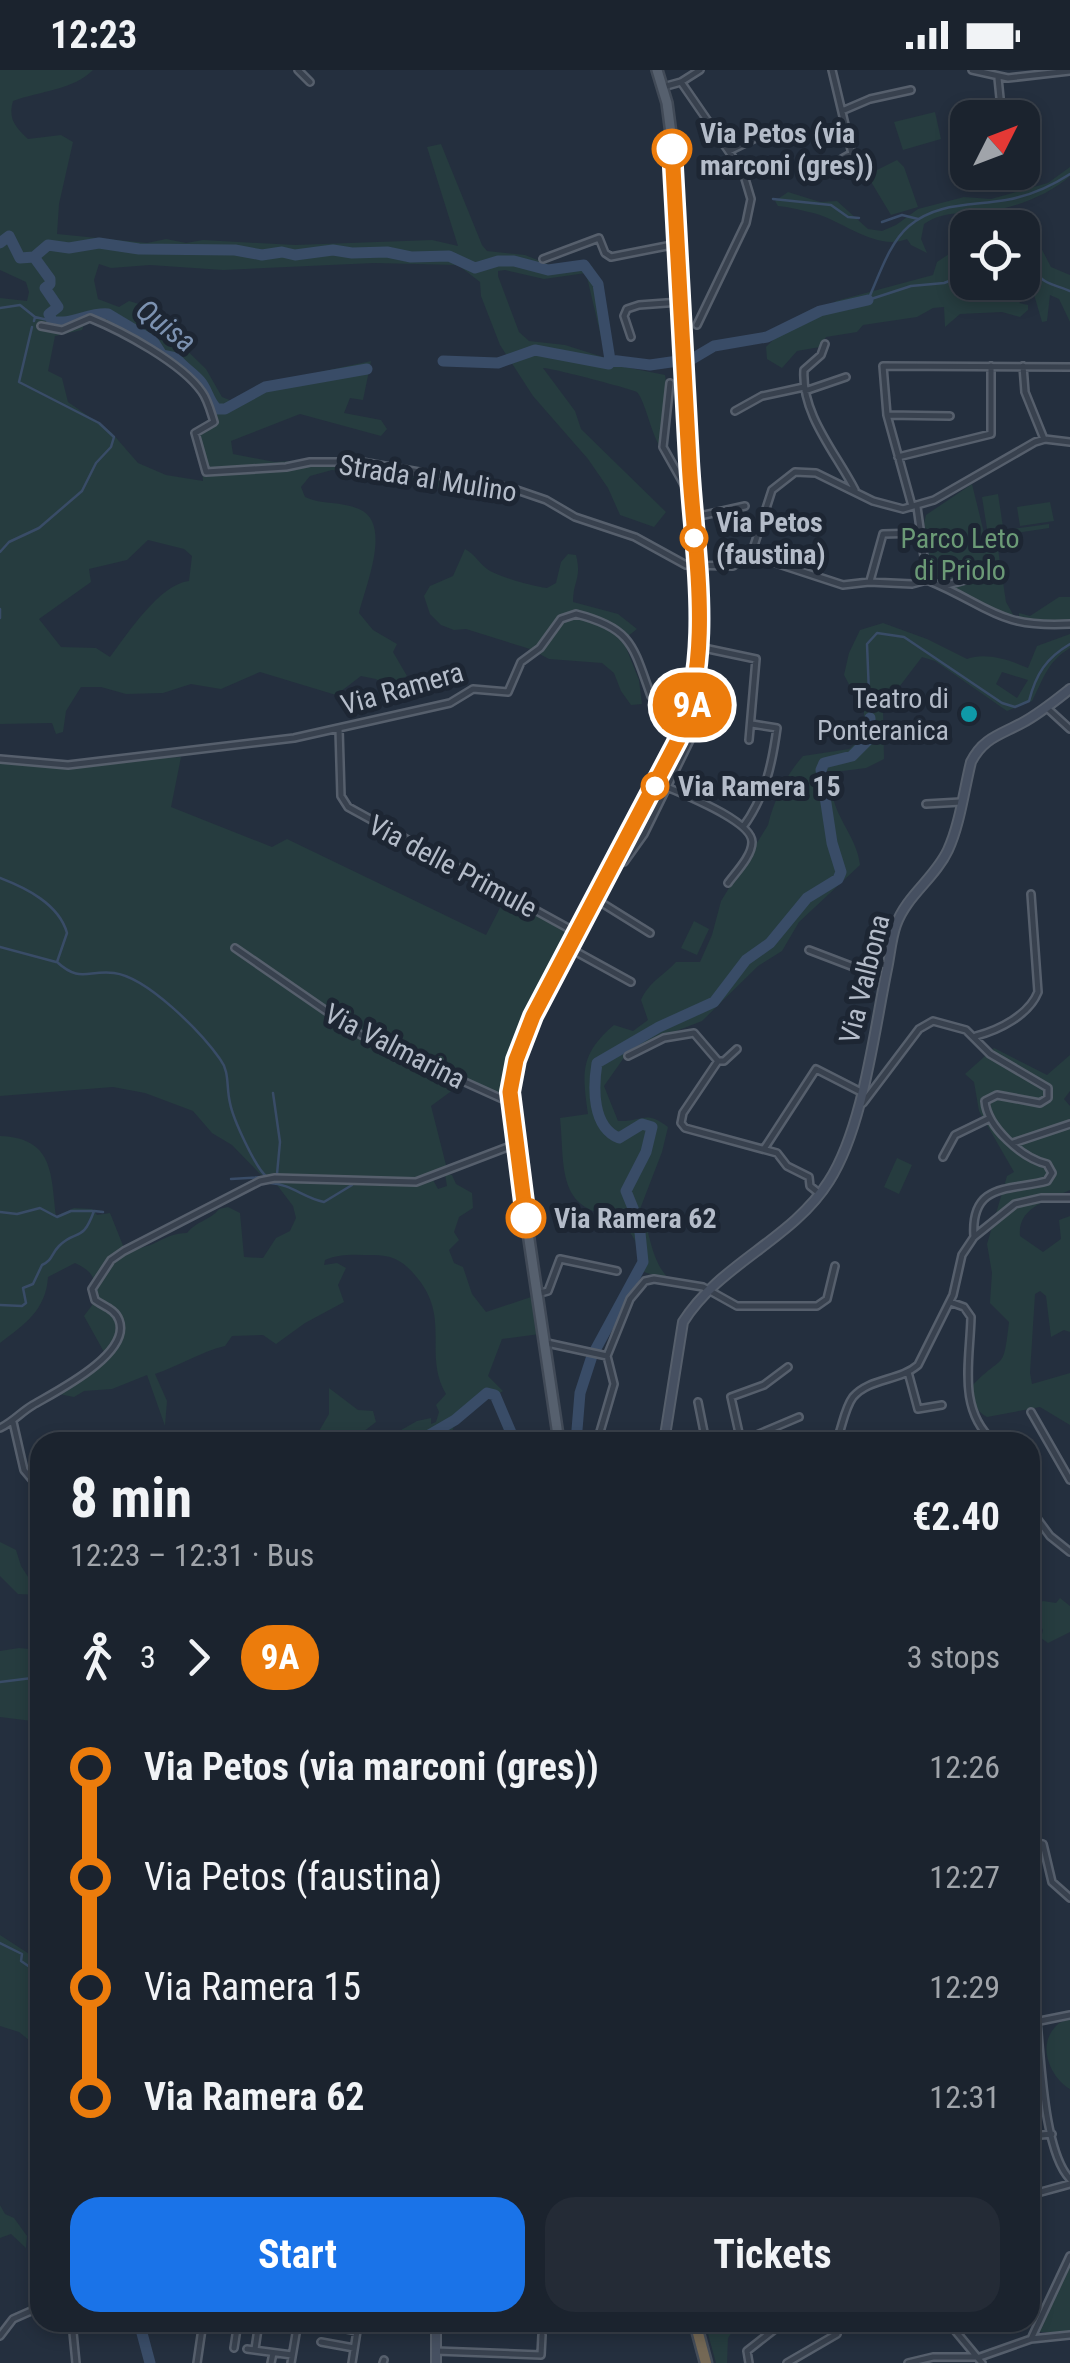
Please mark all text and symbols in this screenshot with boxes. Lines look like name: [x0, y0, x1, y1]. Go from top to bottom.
text: 12:23: [50, 13, 137, 57]
north arrow: [950, 100, 1040, 190]
map controls: [950, 100, 1040, 300]
place label: Via Petos (via marconi (gres)): [700, 117, 873, 182]
marker: Via Petos (via marconi (gres)): [653, 130, 691, 168]
button: locate: [950, 210, 1040, 300]
water label: Quisa: [130, 292, 203, 359]
street label: Strada al Mulino: [337, 448, 519, 509]
place label: Via Petos (faustina): [716, 506, 826, 571]
park label: Parco Leto di Priolo: [901, 522, 1019, 587]
marker: Via Petos (faustina): [681, 525, 707, 551]
street label: Via Ramera: [337, 655, 467, 722]
line badge: 9A: [647, 672, 737, 738]
place label: Teatro di Ponteranica: [817, 682, 949, 747]
text: 9A: [673, 685, 711, 726]
marker: Teatro di Ponteranica: [958, 703, 980, 725]
place label: Via Ramera 15: [678, 770, 841, 803]
marker: Via Ramera 15: [642, 773, 668, 799]
street label: Via delle Primule: [363, 808, 543, 925]
street label: Via Valbona: [833, 911, 896, 1047]
street label: Via Valmarina: [319, 997, 471, 1096]
marker: Via Ramera 62: [507, 1199, 545, 1237]
place label: Via Ramera 62: [554, 1202, 717, 1235]
text: 8 min: [70, 1466, 192, 1530]
text: €2.40: [912, 1495, 1000, 1539]
text: 12:23 – 12:31 · Bus: [70, 1536, 314, 1574]
icon: walk: [70, 1630, 125, 1685]
icon: forward: [171, 1630, 226, 1685]
text: 9A: [261, 1637, 299, 1678]
text: 3: [140, 1638, 156, 1676]
text: 3 stops: [907, 1638, 1000, 1676]
text: Via Petos (via marconi (gres)): [144, 1745, 599, 1789]
text: 12:26: [929, 1748, 1000, 1786]
text: Via Petos (faustina): [144, 1855, 442, 1899]
text: 12:27: [929, 1858, 1000, 1896]
text: Via Ramera 15: [144, 1965, 361, 2009]
text: 12:29: [929, 1968, 1000, 2006]
text: Via Ramera 62: [144, 2075, 365, 2119]
text: 12:31: [929, 2078, 1000, 2116]
button: Start: [70, 2197, 525, 2312]
button: Tickets: [545, 2197, 1000, 2312]

